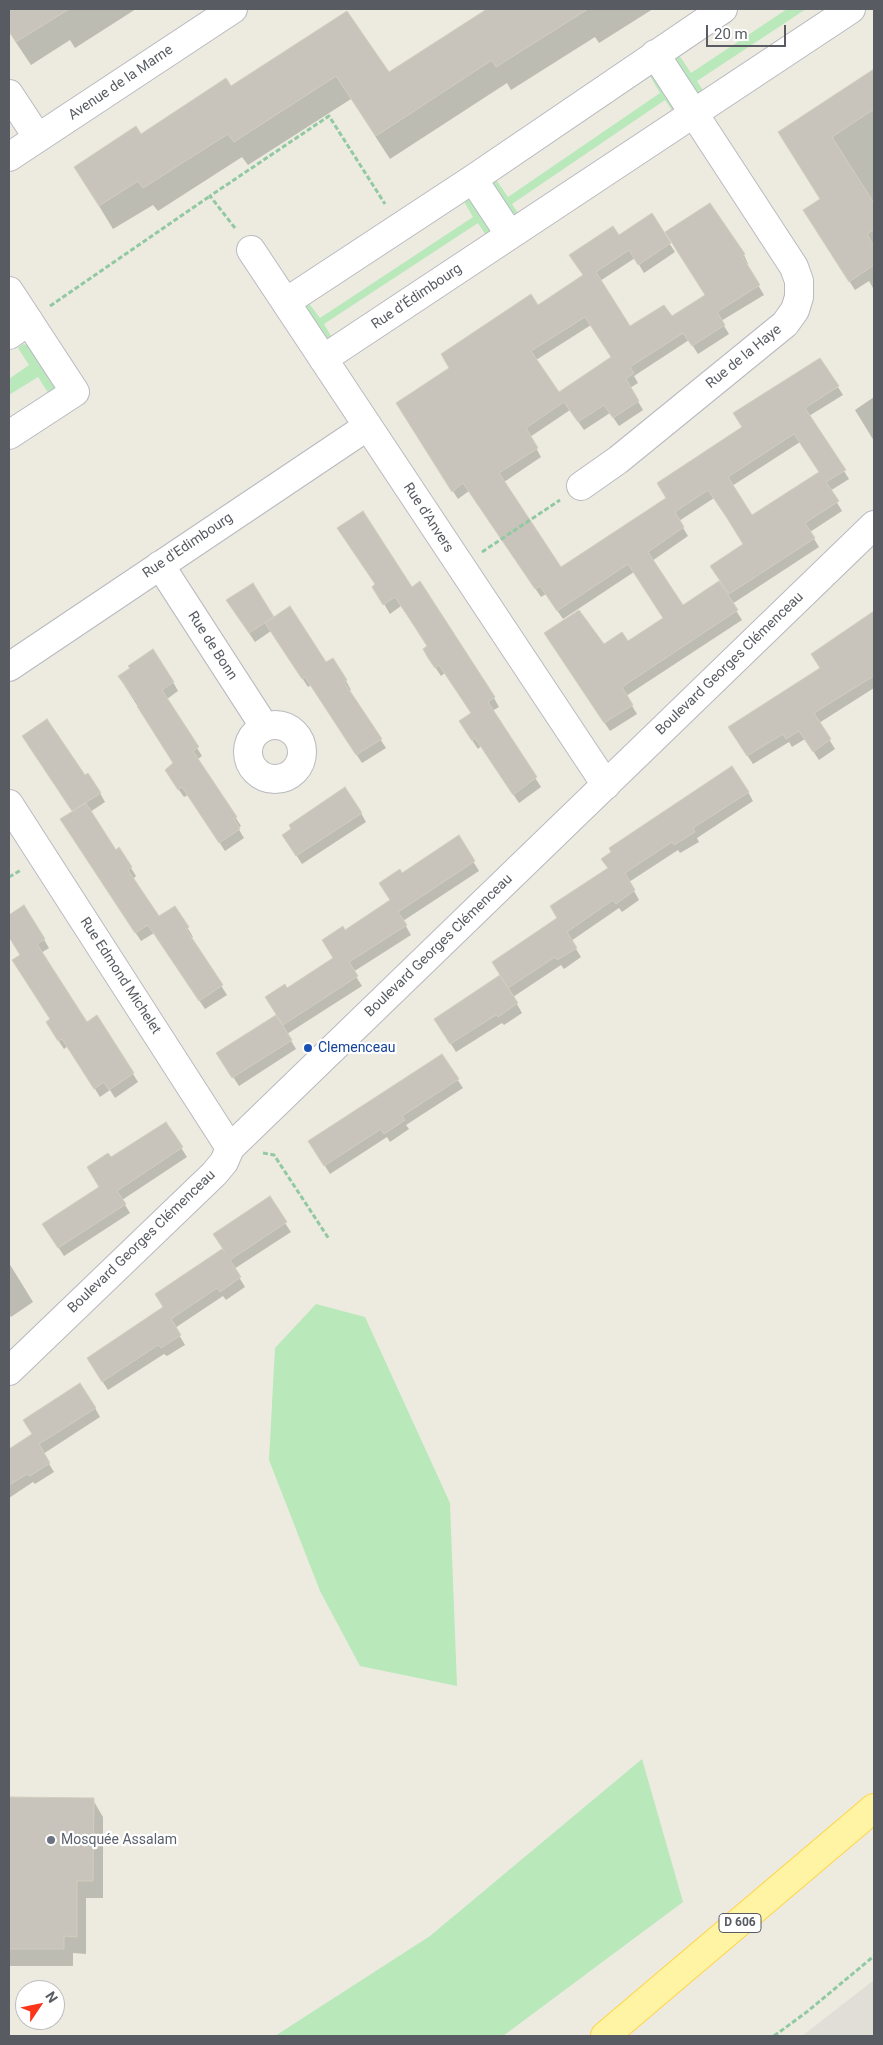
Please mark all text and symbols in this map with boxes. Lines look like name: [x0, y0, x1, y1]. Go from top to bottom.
scale bar: [708, 15, 788, 47]
text: 20 m: [714, 25, 748, 43]
street label: Avenue de la Marne: [66, 42, 176, 124]
street label: Rue d’Édimbourg: [369, 261, 465, 333]
street label: Rue de la Haye: [703, 322, 785, 392]
street label: Rue d'Anvers: [399, 480, 457, 556]
street label: Rue d'Edimbourg: [140, 510, 236, 582]
street label: Boulevard Georges Clémenceau: [653, 589, 807, 739]
street label: Rue de Bonn: [184, 609, 240, 683]
street label: Boulevard Georges Clémenceau: [362, 871, 516, 1021]
street label: Rue Edmond Michelet: [76, 914, 164, 1038]
place label: Clemenceau: [318, 1040, 395, 1056]
marker: Clemenceau: [302, 1042, 314, 1054]
street label: Boulevard Georges Clémenceau: [65, 1167, 219, 1317]
place label: Mosquée Assalam: [61, 1832, 177, 1848]
marker: Mosquée Assalam: [45, 1834, 57, 1846]
road number: D 606: [719, 1914, 761, 1932]
north arrow: [15, 1980, 65, 2030]
text: N: [42, 1989, 61, 2006]

